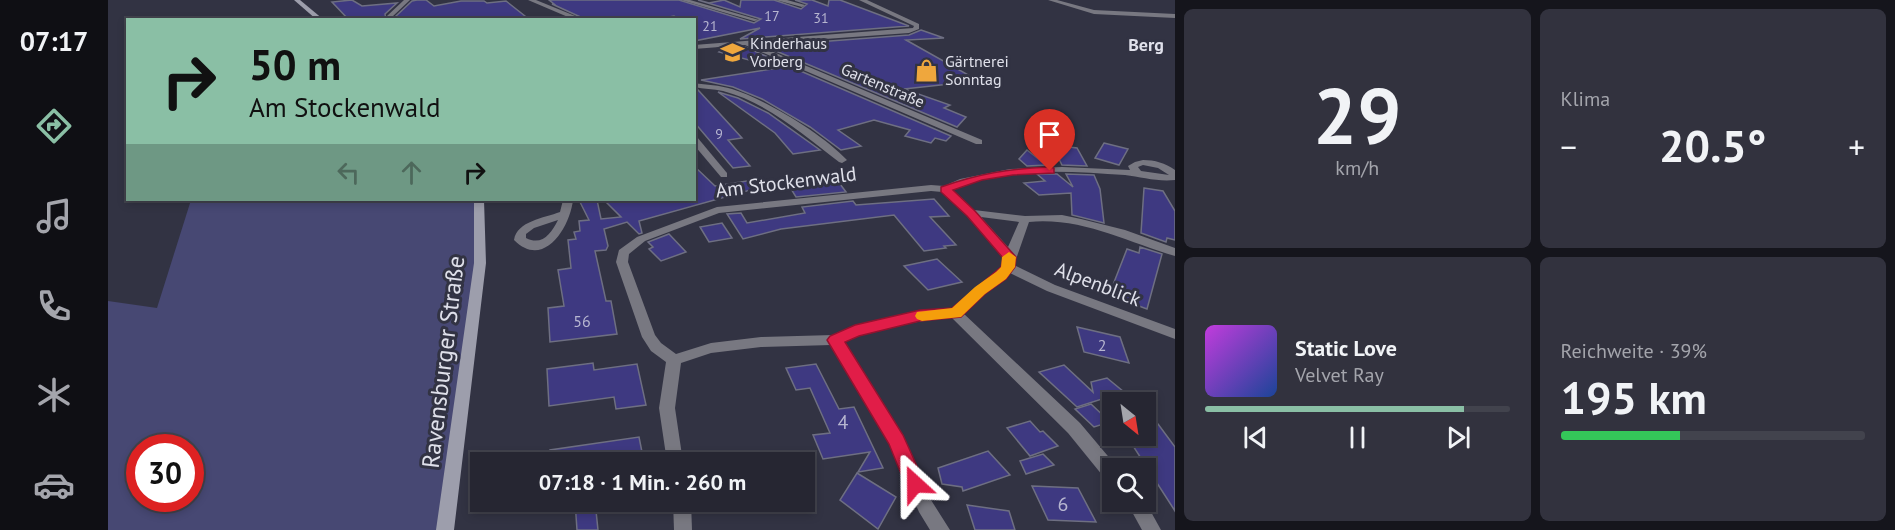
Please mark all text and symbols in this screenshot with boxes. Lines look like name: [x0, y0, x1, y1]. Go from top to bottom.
house number: 17: [764, 7, 780, 25]
house number: 31: [813, 9, 829, 27]
house number: 21: [702, 17, 718, 35]
text: 07:17: [20, 24, 88, 58]
place label: Kinderhaus Vorberg: [749, 33, 827, 71]
district label: Berg: [1128, 33, 1164, 56]
text: 50 m: [249, 37, 341, 92]
school or university icon: Kinderhaus Vorberg: [719, 39, 745, 65]
icon: right: [150, 42, 228, 120]
place label: Gärtnerei Sonntag: [945, 51, 1009, 89]
shop icon: Gärtnerei Sonntag: [914, 57, 940, 83]
street label: Gartenstraße: [838, 58, 928, 112]
text: 29: [1313, 65, 1401, 166]
text: Klima: [1561, 86, 1610, 112]
text: Am Stockenwald: [249, 90, 441, 124]
icon: directions: [33, 105, 75, 147]
pin: [1024, 109, 1075, 171]
text: 20.5°: [1659, 116, 1766, 174]
icon: arrive: [1033, 118, 1066, 151]
house number: 9: [715, 125, 723, 143]
text: −: [1561, 125, 1577, 168]
text: +: [1848, 125, 1865, 168]
text: km/h: [1335, 155, 1379, 181]
icon: left: [332, 156, 365, 189]
icon: ahead: [395, 156, 428, 189]
icon: right: [458, 156, 491, 189]
street label: Am Stockenwald: [714, 160, 858, 204]
icon: music: [33, 195, 75, 237]
street label: Ravensburger Straße: [415, 254, 471, 470]
street label: Alpenblick: [1051, 256, 1145, 312]
icon: phone: [33, 285, 75, 327]
house number: 56: [573, 311, 591, 331]
text: Static Love: [1295, 334, 1397, 362]
house number: 2: [1098, 335, 1106, 355]
text: Reichweite · 39%: [1561, 338, 1707, 364]
text: Velvet Ray: [1295, 362, 1384, 388]
text: 195 km: [1561, 368, 1707, 426]
icon: climate: [33, 374, 75, 416]
north arrow: [1102, 392, 1156, 446]
map controls: [1102, 392, 1156, 512]
house number: 4: [838, 409, 849, 435]
icon: previous: [1239, 421, 1272, 454]
icon: pause: [1341, 421, 1374, 454]
icon: next: [1442, 421, 1475, 454]
speed limit sign: 30: [126, 434, 204, 512]
position arrow: [883, 452, 947, 516]
button: search: [1102, 458, 1156, 512]
icon: car: [33, 464, 75, 506]
text: 07:18 · 1 Min. · 260 m: [539, 468, 746, 496]
house number: 6: [1058, 491, 1068, 517]

